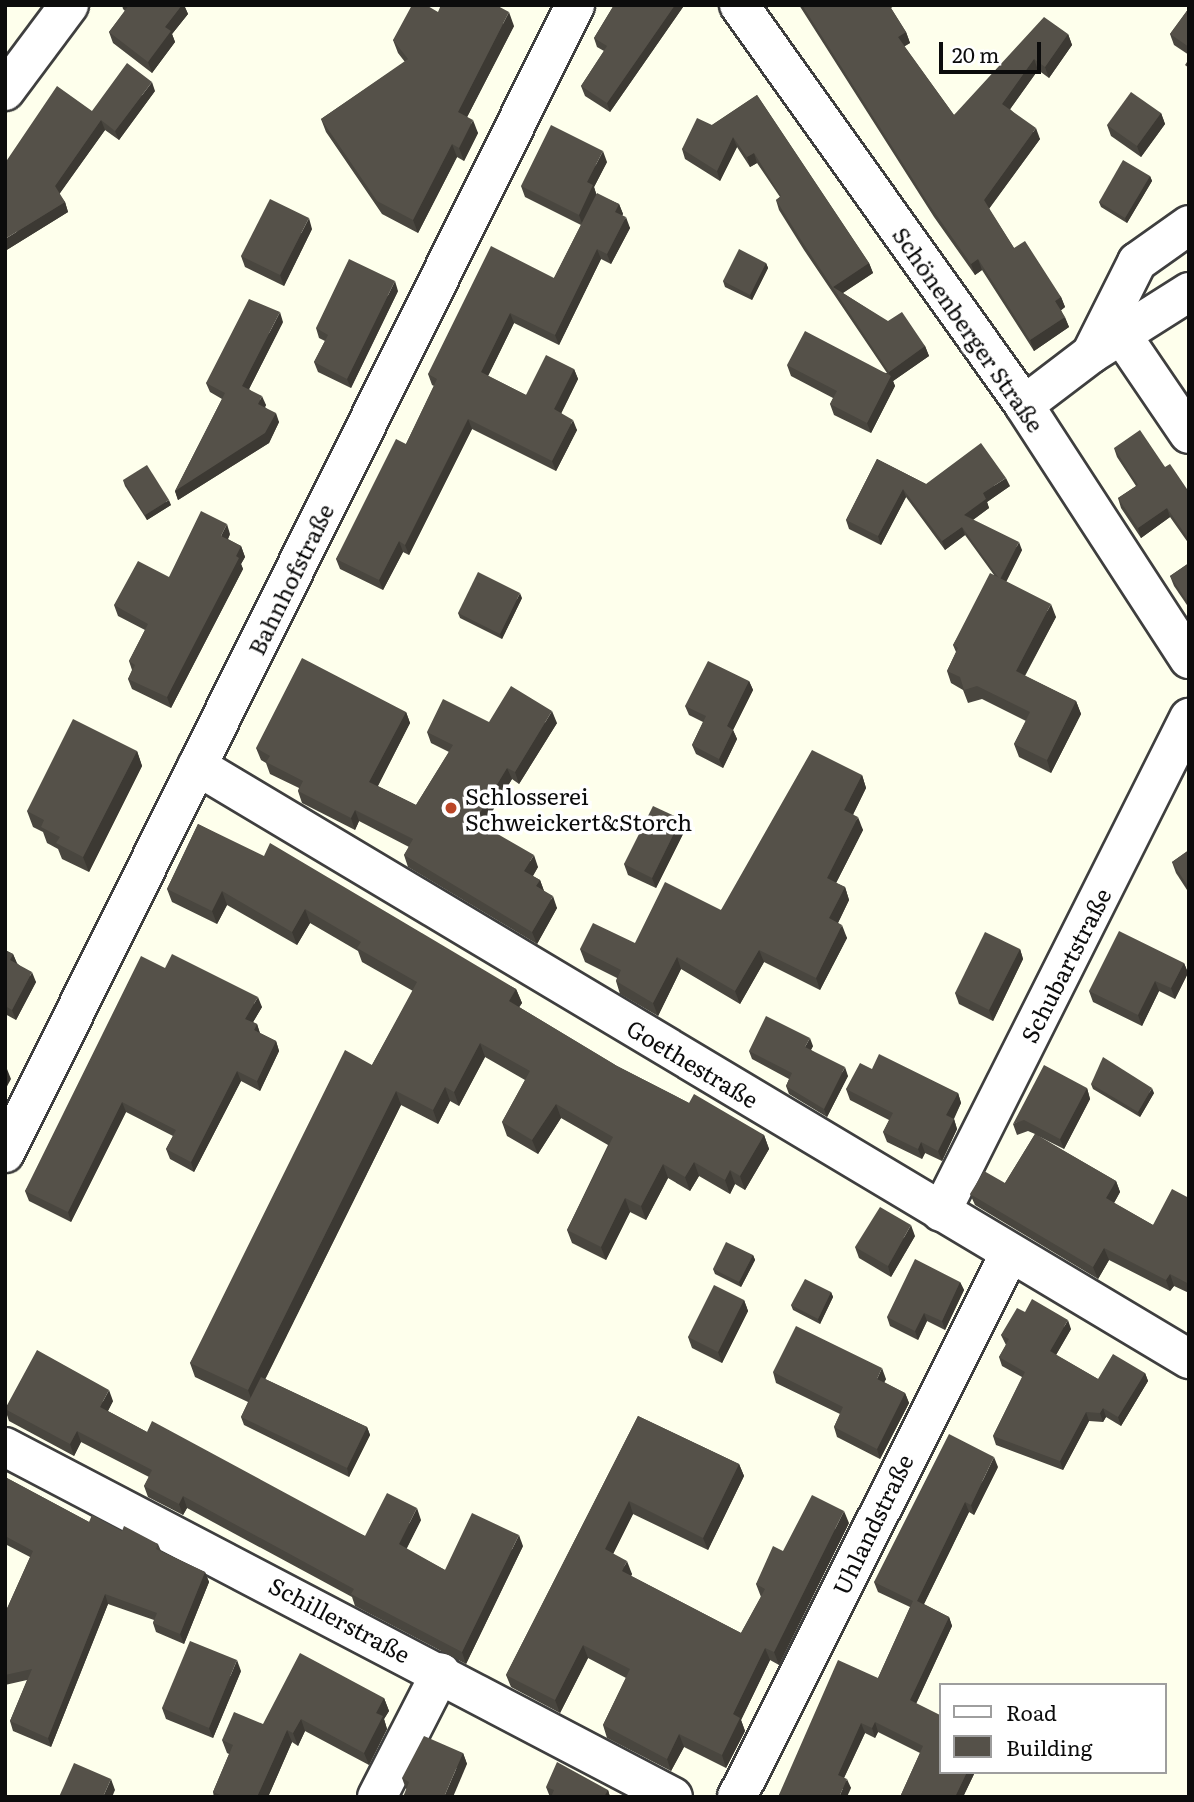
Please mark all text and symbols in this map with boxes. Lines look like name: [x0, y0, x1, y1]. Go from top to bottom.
scale bar: [942, 28, 1044, 72]
text: 20 m: [952, 38, 999, 69]
street label: Schönenberger Straße: [888, 221, 1050, 437]
street label: Bahnhofstraße: [241, 499, 339, 659]
place label: Schlosserei Schweickert&Storch: [465, 781, 692, 835]
marker: Schlosserei Schweickert&Storch: [443, 800, 459, 816]
street label: Schubartstraße: [1014, 883, 1116, 1047]
street label: Goethestraße: [622, 1013, 764, 1113]
street label: Uhlandstraße: [826, 1449, 918, 1599]
street label: Schillerstraße: [265, 1570, 415, 1668]
legend: [939, 1683, 1166, 1774]
text: Road: [1006, 1696, 1057, 1727]
text: Building: [1006, 1731, 1092, 1762]

